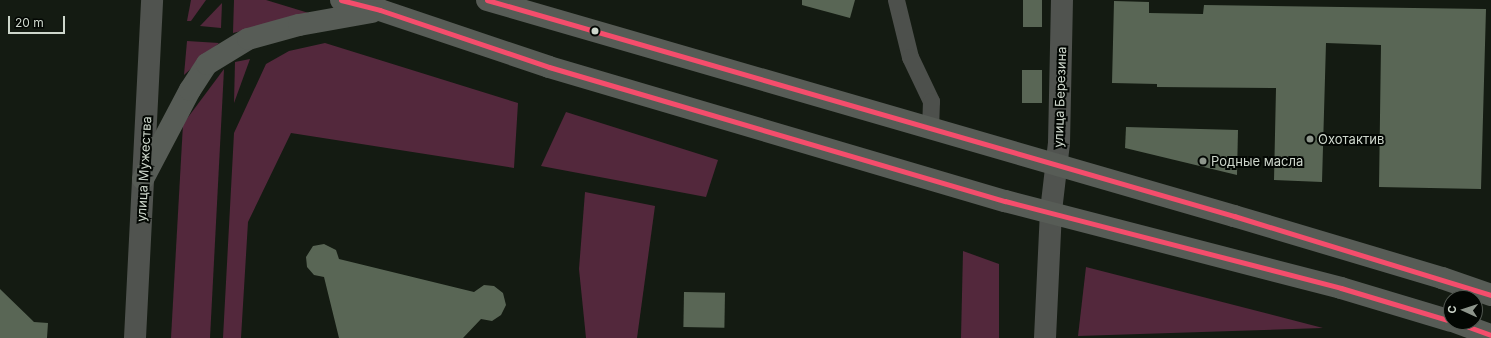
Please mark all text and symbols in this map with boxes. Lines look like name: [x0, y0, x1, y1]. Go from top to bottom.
scale bar: [10, 8, 67, 34]
text: 20 m: [15, 15, 44, 30]
unlabelled marker: [590, 26, 600, 36]
street label: улица Березина: [1050, 46, 1070, 148]
street label: улица Мужества: [133, 116, 155, 222]
place label: Охотактив: [1318, 131, 1384, 147]
marker: Охотактив: [1305, 134, 1315, 144]
place label: Родные масла: [1211, 153, 1303, 169]
marker: Родные масла: [1198, 156, 1208, 166]
north arrow: [1443, 290, 1483, 330]
text: С: [1445, 305, 1459, 314]

